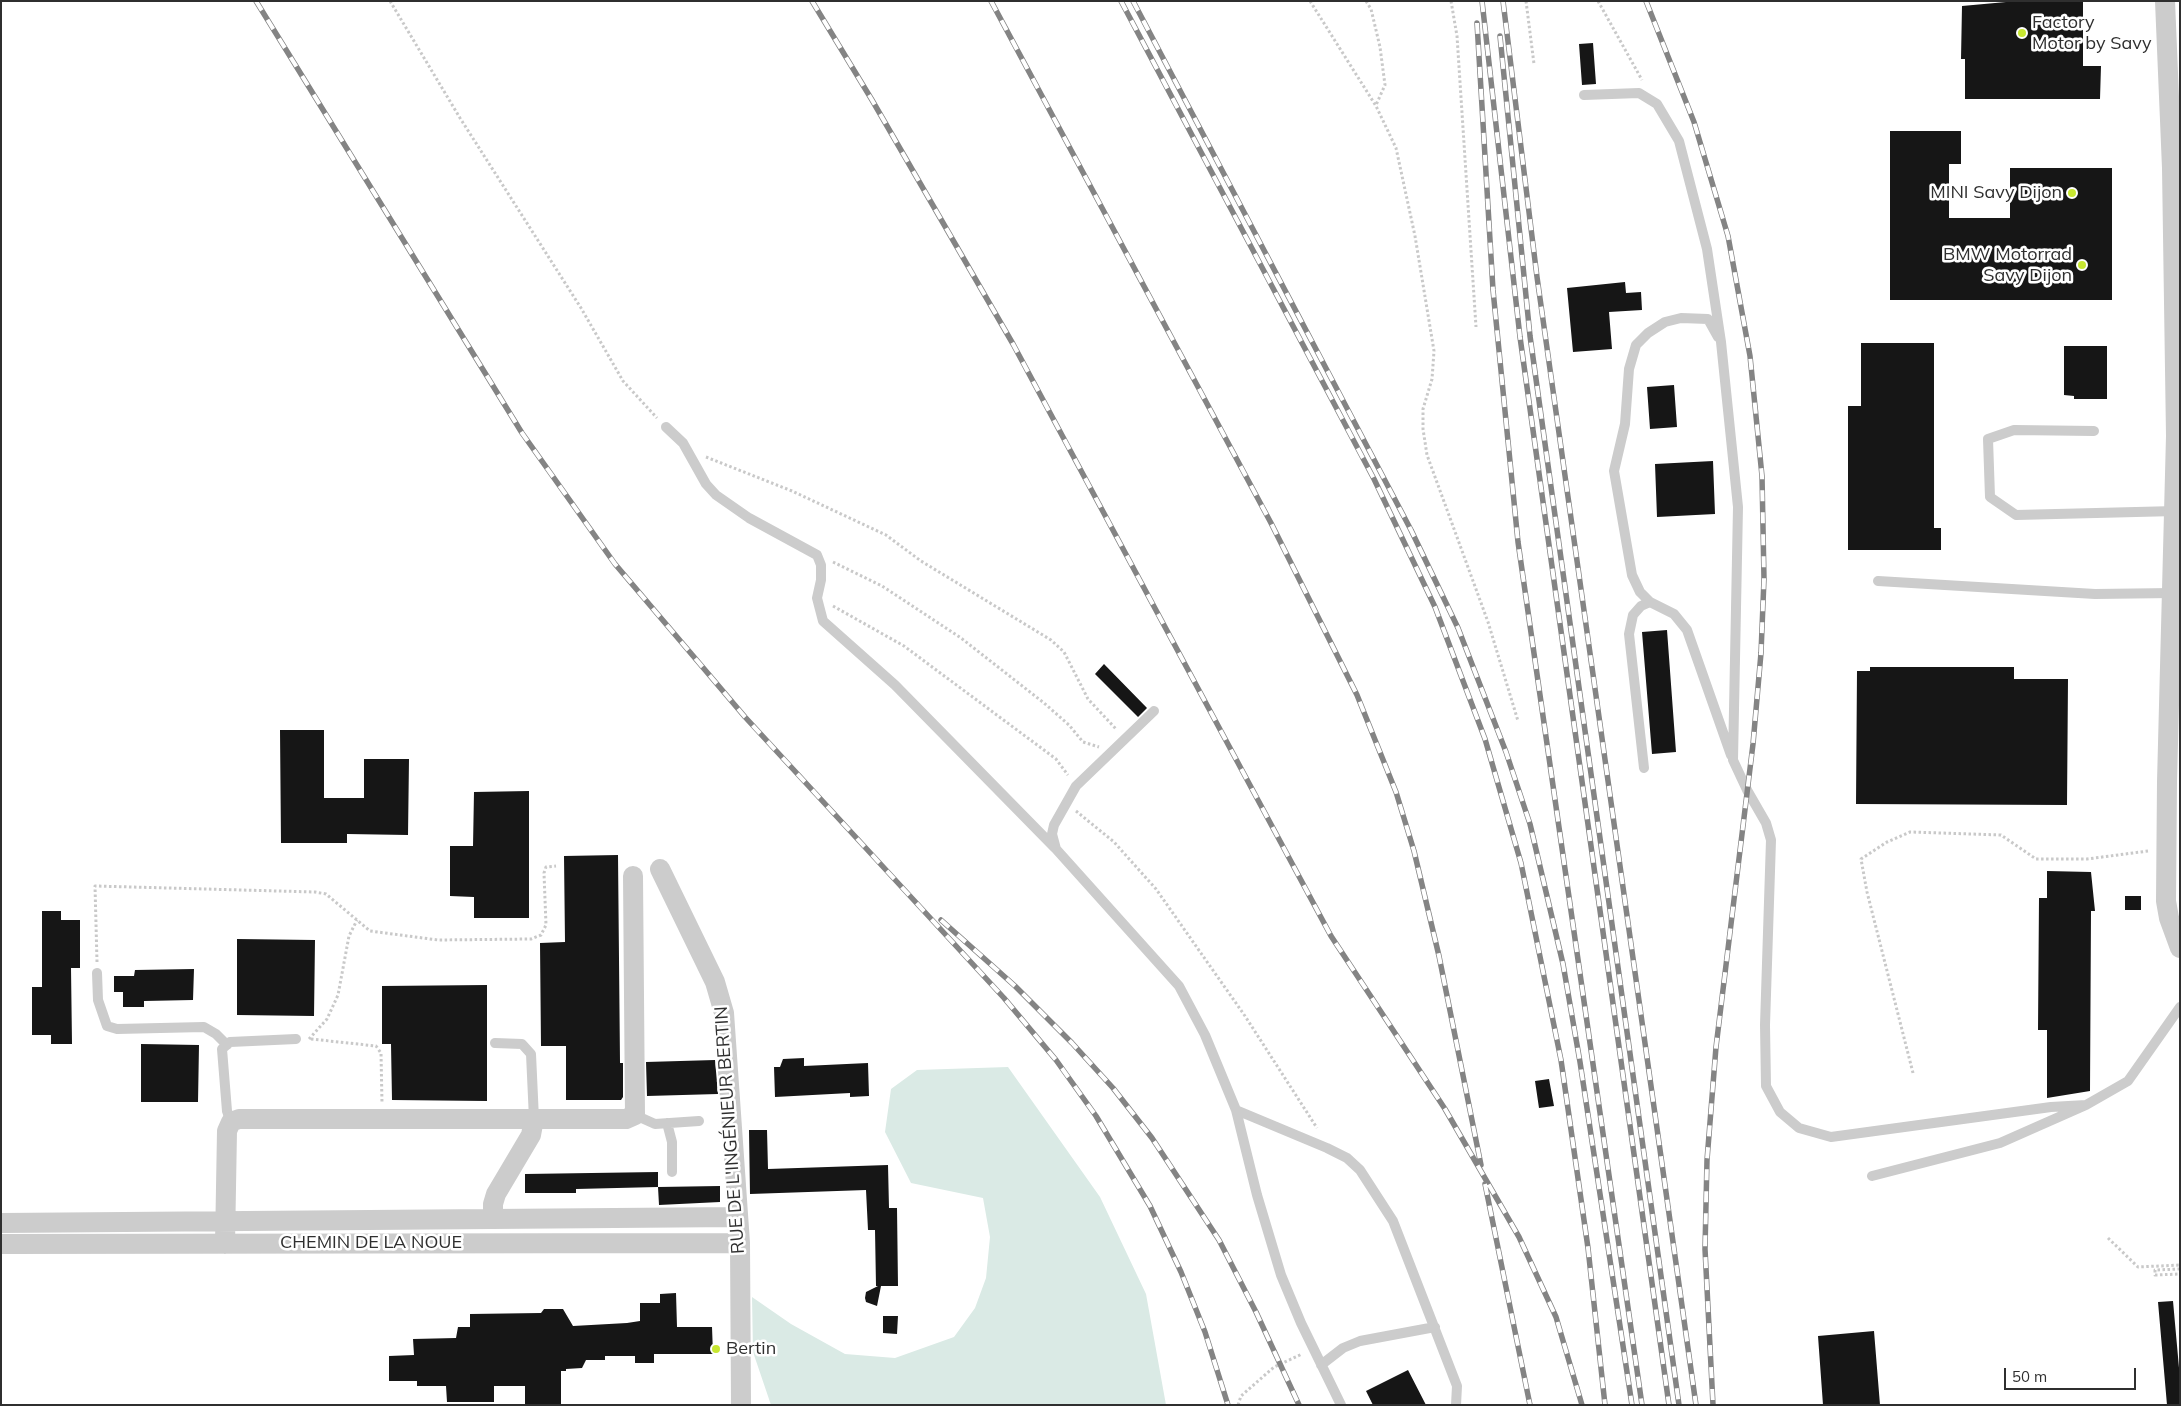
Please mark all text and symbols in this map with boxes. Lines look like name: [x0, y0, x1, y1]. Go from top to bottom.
place label: Factory Motor by Savy: [2032, 12, 2152, 54]
marker: Factory Motor by Savy: [2016, 27, 2028, 39]
place label: MINI Savy Dijon: [1930, 182, 2062, 204]
marker: MINI Savy Dijon: [2066, 187, 2078, 199]
place label: BMW Motorrad Savy Dijon: [1943, 244, 2072, 286]
marker: BMW Motorrad Savy Dijon: [2076, 259, 2088, 271]
street label: RUE DE L'INGÉNIEUR BERTIN: [711, 1005, 749, 1255]
street label: CHEMIN DE LA NOUE: [280, 1232, 462, 1254]
place label: Bertin: [726, 1338, 776, 1360]
marker: Bertin: [710, 1343, 722, 1355]
scale bar: [2006, 1358, 2138, 1390]
text: 50 m: [2012, 1367, 2047, 1386]

